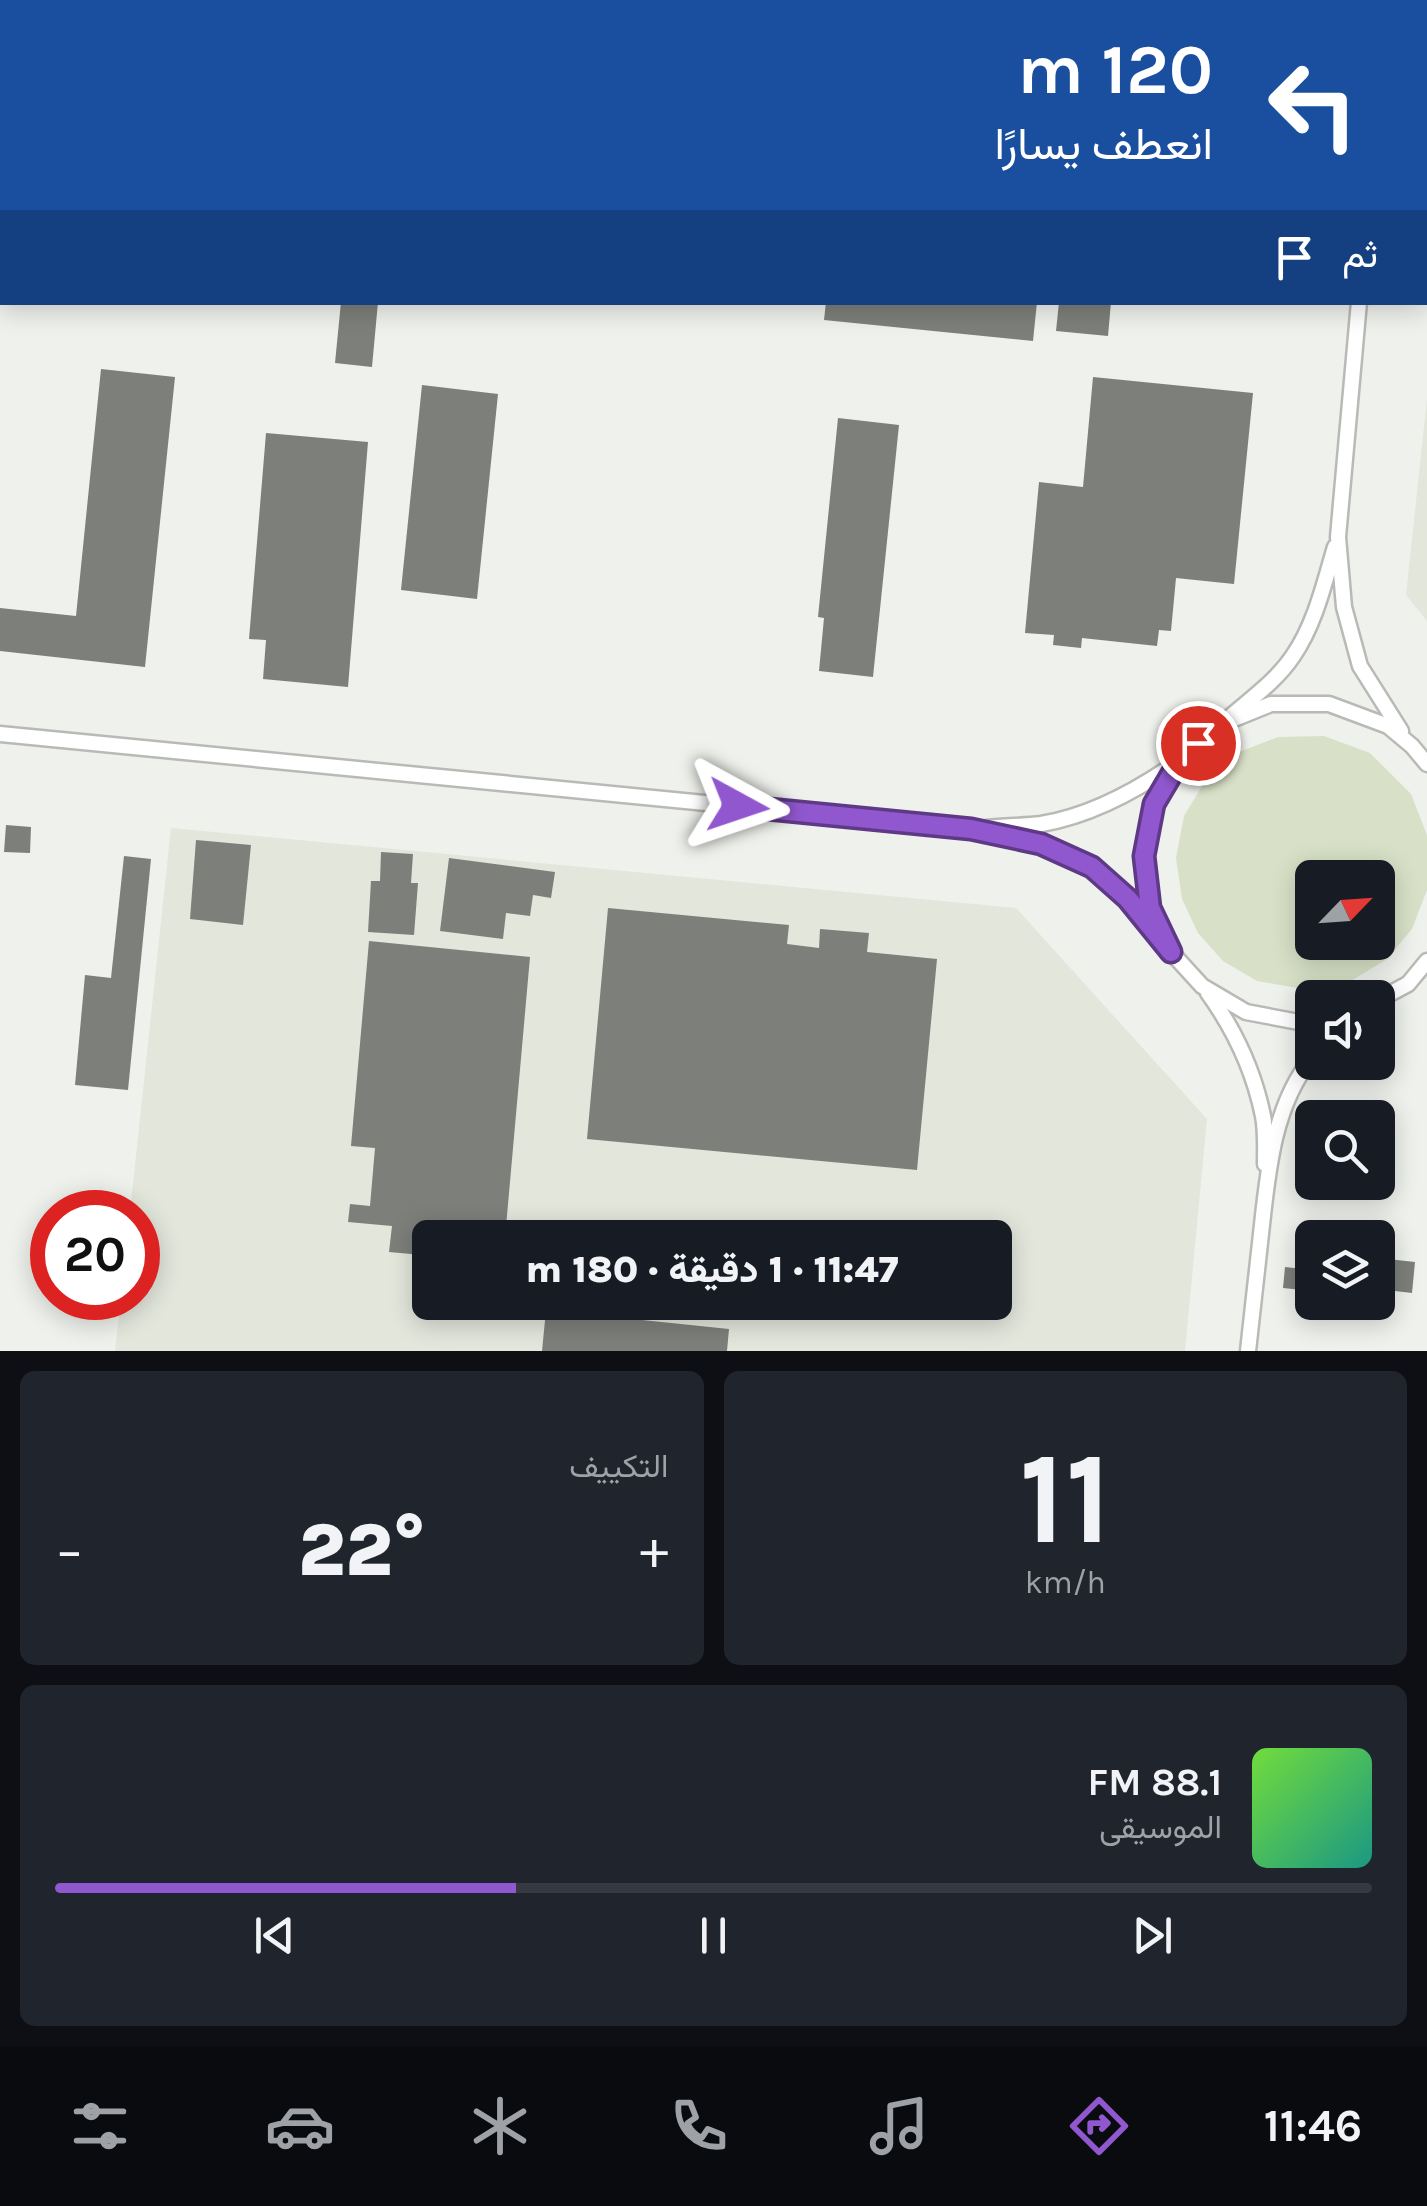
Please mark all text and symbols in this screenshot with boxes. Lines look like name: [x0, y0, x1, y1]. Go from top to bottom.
text: 120 m: [1017, 29, 1213, 111]
icon: left: [1248, 40, 1378, 170]
text: انعطف يسارًا: [995, 118, 1213, 170]
icon: arrive: [1267, 230, 1322, 285]
text: ثم: [1342, 232, 1378, 277]
pin: [1156, 701, 1241, 786]
icon: arrive: [1171, 716, 1226, 771]
position arrow: [686, 754, 790, 858]
north arrow: [1295, 860, 1395, 960]
map controls: [1295, 860, 1395, 1320]
button: sound: [1295, 980, 1395, 1080]
button: search: [1295, 1100, 1395, 1200]
speed limit sign: 20: [30, 1190, 160, 1320]
button: layers: [1295, 1220, 1395, 1320]
text: 11:47 · 1 دقيقة · 180 m: [525, 1247, 899, 1292]
text: 11: [1019, 1423, 1112, 1575]
text: التكييف: [569, 1448, 669, 1485]
text: 22°: [298, 1506, 426, 1594]
text: −: [55, 1518, 84, 1582]
text: +: [640, 1518, 669, 1582]
text: km/h: [1025, 1564, 1106, 1601]
text: 88.1 FM: [1088, 1760, 1222, 1805]
text: الموسيقى: [1099, 1809, 1222, 1846]
icon: previous: [247, 1908, 302, 1963]
icon: pause: [686, 1908, 741, 1963]
icon: next: [1125, 1908, 1180, 1963]
icon: filters: [65, 2091, 135, 2161]
icon: car: [265, 2091, 335, 2161]
icon: climate: [465, 2091, 535, 2161]
icon: phone: [664, 2091, 734, 2161]
icon: music: [864, 2091, 934, 2161]
icon: directions: [1064, 2091, 1134, 2161]
text: 11:46: [1264, 2100, 1362, 2152]

